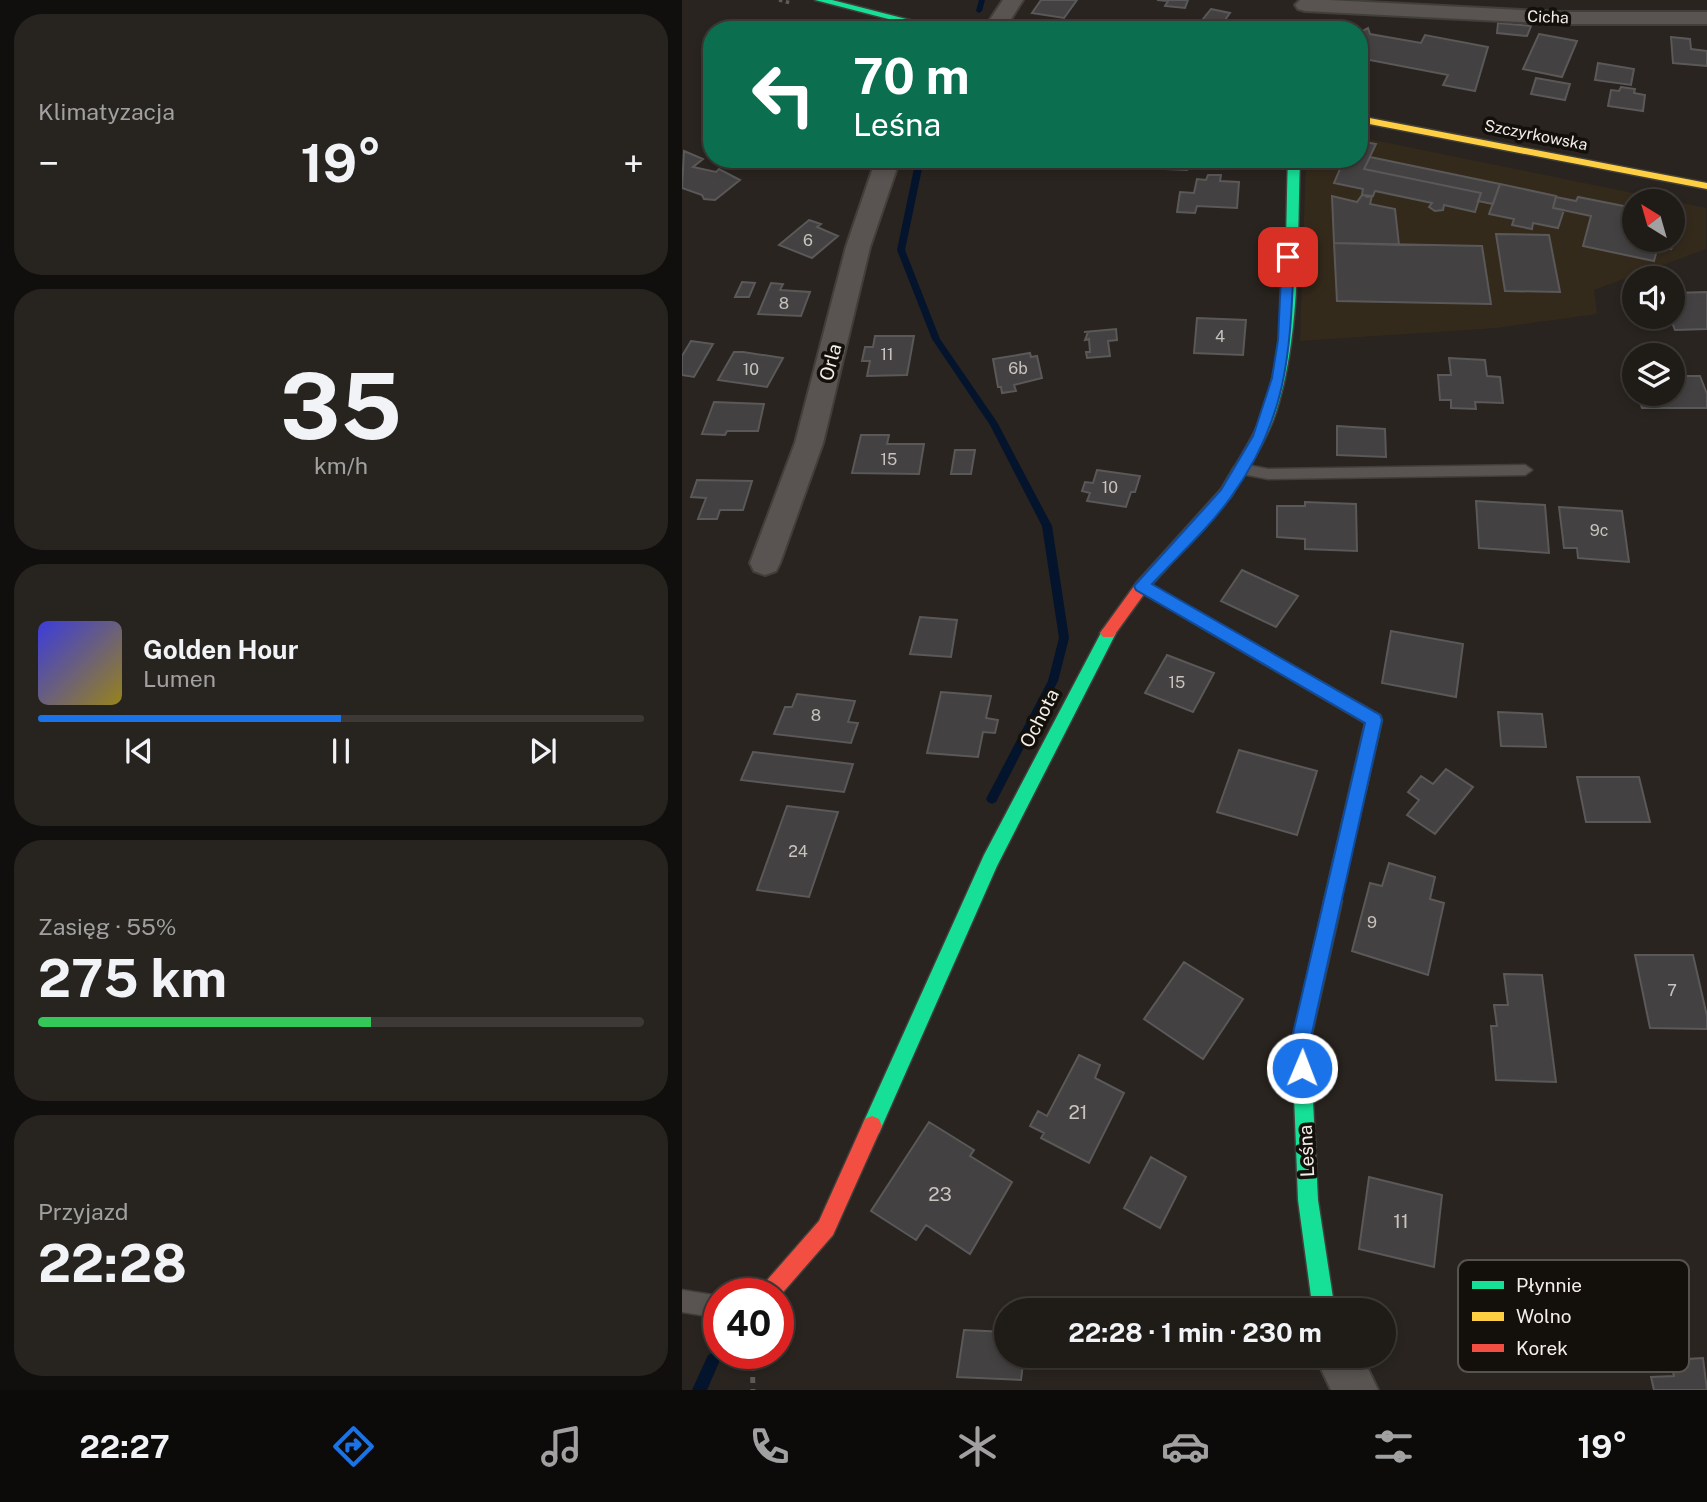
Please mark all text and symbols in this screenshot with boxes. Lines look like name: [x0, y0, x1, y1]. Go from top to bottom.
street label: Cicha: [1527, 7, 1569, 27]
text: 70 m: [853, 47, 970, 105]
icon: left: [738, 49, 829, 140]
text: Klimatyzacja: [38, 98, 175, 125]
text: Leśna: [853, 106, 941, 143]
street label: Szczyrkowska: [1483, 116, 1589, 154]
text: 19°: [300, 133, 382, 194]
text: −: [38, 141, 59, 186]
text: +: [623, 141, 644, 186]
north arrow: [1622, 189, 1685, 252]
map controls: [1622, 189, 1685, 406]
pin: [1258, 227, 1318, 287]
house number: 6: [803, 231, 813, 250]
icon: arrive: [1269, 238, 1307, 276]
button: sound: [1622, 266, 1685, 329]
house number: 8: [779, 294, 789, 313]
house number: 4: [1215, 327, 1225, 346]
street label: Orla: [815, 341, 845, 383]
button: layers: [1622, 343, 1685, 406]
house number: 11: [880, 345, 894, 364]
text: 35: [280, 353, 402, 459]
house number: 6b: [1008, 359, 1028, 378]
house number: 10: [743, 360, 759, 379]
house number: 15: [881, 450, 897, 469]
text: km/h: [314, 452, 368, 479]
house number: 10: [1102, 478, 1118, 497]
house number: 9c: [1590, 521, 1608, 540]
text: Golden Hour: [143, 634, 298, 665]
text: Lumen: [143, 665, 216, 692]
house number: 15: [1169, 673, 1185, 692]
street label: Ochota: [1015, 685, 1063, 751]
house number: 8: [811, 706, 821, 725]
icon: previous: [120, 732, 158, 770]
icon: pause: [322, 732, 360, 770]
icon: next: [524, 732, 562, 770]
house number: 24: [788, 842, 808, 861]
text: Zasięg · 55%: [38, 913, 177, 940]
house number: 9: [1367, 913, 1377, 932]
text: 275 km: [38, 948, 227, 1009]
house number: 7: [1667, 981, 1677, 1000]
position arrow: [1265, 1031, 1339, 1105]
house number: 21: [1068, 1101, 1088, 1123]
street label: Leśna: [1294, 1124, 1318, 1178]
house number: 23: [928, 1183, 952, 1205]
text: Przyjazd: [38, 1198, 128, 1225]
house number: 11: [1393, 1210, 1409, 1232]
text: 22:28: [38, 1233, 187, 1294]
legend: [1458, 1260, 1689, 1372]
text: Płynnie: [1516, 1274, 1582, 1296]
speed limit sign: 40: [703, 1278, 794, 1369]
text: Wolno: [1516, 1305, 1571, 1327]
text: 22:28 · 1 min · 230 m: [1068, 1317, 1322, 1348]
text: Korek: [1516, 1337, 1568, 1359]
icon: directions: [329, 1422, 378, 1471]
icon: music: [537, 1422, 586, 1471]
icon: phone: [745, 1422, 794, 1471]
icon: climate: [953, 1422, 1002, 1471]
icon: car: [1161, 1422, 1210, 1471]
icon: filters: [1369, 1422, 1418, 1471]
text: 22:27: [80, 1428, 170, 1465]
text: 19°: [1577, 1428, 1627, 1465]

